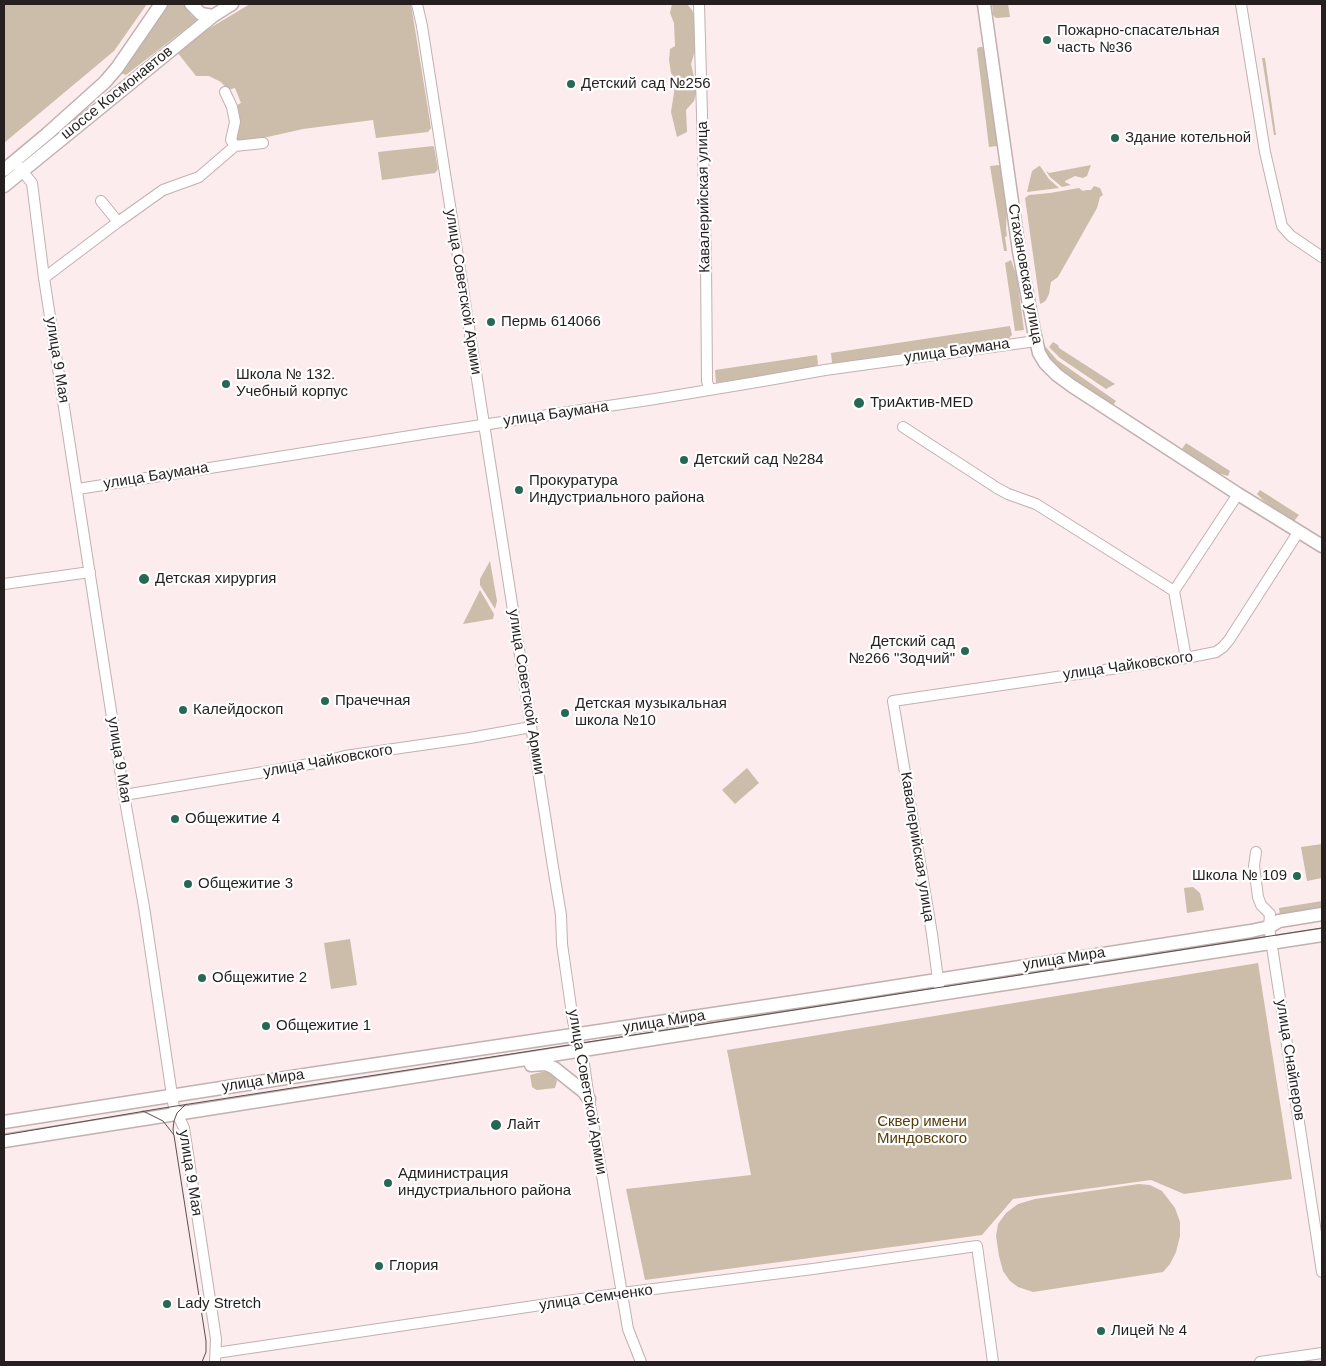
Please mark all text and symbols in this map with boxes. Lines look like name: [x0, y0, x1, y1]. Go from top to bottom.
place label: Пожарно-спасательная часть №36: [1057, 22, 1220, 57]
marker: Пожарно-спасательная часть №36: [1041, 34, 1053, 46]
street label: шоссе Космонавтов: [58, 42, 176, 144]
place label: Детский сад №256: [581, 75, 711, 93]
marker: Детский сад №256: [565, 78, 577, 90]
street label: Кавалерийская улица: [694, 121, 714, 273]
place label: Здание котельной: [1125, 129, 1251, 147]
marker: Здание котельной: [1109, 132, 1121, 144]
street label: Стахановская улица: [1004, 202, 1046, 346]
street label: улица Советской Армии: [441, 208, 485, 376]
place label: Пермь 614066: [501, 313, 601, 331]
street label: улица 9 Мая: [41, 316, 73, 404]
marker: Пермь 614066: [485, 316, 497, 328]
street label: улица Баумана: [903, 335, 1011, 367]
place label: Школа № 132. Учебный корпус: [236, 366, 348, 401]
marker: Школа № 132. Учебный корпус: [220, 378, 232, 390]
place label: ТриАктив-MED: [870, 394, 973, 412]
marker: ТриАктив-MED: [852, 396, 866, 410]
street label: улица Баумана: [502, 398, 610, 430]
place label: Детский сад №284: [694, 451, 824, 469]
marker: Детский сад №284: [678, 454, 690, 466]
street label: улица Баумана: [102, 459, 210, 493]
place label: Прокуратура Индустриального района: [529, 472, 704, 507]
marker: Прокуратура Индустриального района: [513, 484, 525, 496]
place label: Детская хирургия: [155, 570, 276, 588]
marker: Детская хирургия: [137, 572, 151, 586]
street label: улица Советской Армии: [504, 608, 548, 776]
place label: Детский сад №266 "Зодчий": [849, 633, 955, 668]
marker: Детский сад №266 "Зодчий": [959, 645, 971, 657]
street label: улица Чайковского: [1062, 648, 1194, 684]
place label: Прачечная: [335, 692, 410, 710]
marker: Прачечная: [319, 695, 331, 707]
place label: Детская музыкальная школа №10: [575, 695, 727, 730]
place label: Калейдоскоп: [193, 701, 283, 719]
marker: Калейдоскоп: [177, 704, 189, 716]
marker: Детская музыкальная школа №10: [559, 707, 571, 719]
street label: улица 9 Мая: [103, 716, 135, 804]
street label: улица Чайковского: [262, 741, 394, 781]
street label: Кавалерийская улица: [896, 771, 938, 923]
place label: Общежитие 4: [185, 810, 280, 828]
marker: Общежитие 4: [169, 813, 181, 825]
place label: Школа № 109: [1192, 867, 1287, 885]
marker: Школа № 109: [1291, 870, 1303, 882]
place label: Общежитие 3: [198, 875, 293, 893]
marker: Общежитие 3: [182, 878, 194, 890]
street label: улица Мира: [1022, 944, 1106, 974]
place label: Общежитие 2: [212, 969, 307, 987]
marker: Общежитие 2: [196, 972, 208, 984]
street label: улица Снайперов: [1272, 998, 1308, 1122]
street label: улица Мира: [622, 1007, 706, 1037]
street label: улица Советской Армии: [564, 1008, 610, 1176]
place label: Общежитие 1: [276, 1017, 371, 1035]
marker: Общежитие 1: [260, 1020, 272, 1032]
street label: улица Мира: [221, 1066, 305, 1096]
park label: Сквер имени Миндовского: [877, 1113, 967, 1148]
place label: Лайт: [507, 1116, 540, 1134]
marker: Лайт: [489, 1118, 503, 1132]
street label: улица 9 Мая: [174, 1129, 206, 1217]
place label: Администрация индустриального района: [398, 1165, 571, 1200]
marker: Администрация индустриального района: [382, 1177, 394, 1189]
place label: Глория: [389, 1257, 438, 1275]
marker: Глория: [373, 1260, 385, 1272]
street label: улица Семченко: [538, 1281, 654, 1315]
place label: Lady Stretch: [177, 1295, 261, 1313]
marker: Lady Stretch: [161, 1298, 173, 1310]
place label: Лицей № 4: [1111, 1322, 1187, 1340]
marker: Лицей № 4: [1095, 1325, 1107, 1337]

